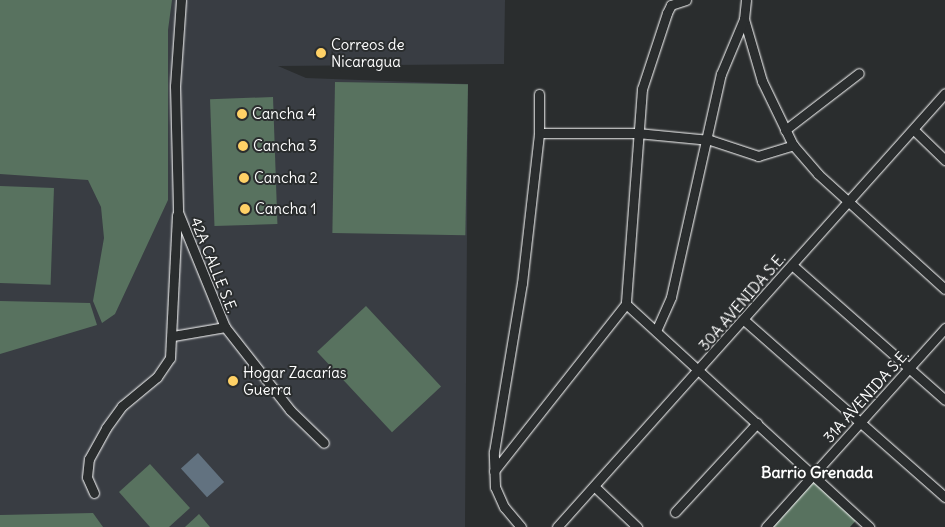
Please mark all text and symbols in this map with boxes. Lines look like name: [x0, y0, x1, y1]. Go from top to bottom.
place label: Correos de Nicaragua: [331, 35, 405, 70]
marker: Correos de Nicaragua: [315, 47, 327, 59]
place label: Cancha 4: [252, 105, 316, 123]
marker: Cancha 4: [236, 108, 248, 120]
place label: Cancha 3: [253, 137, 317, 155]
marker: Cancha 3: [237, 140, 249, 152]
place label: Cancha 2: [254, 169, 318, 187]
marker: Cancha 2: [238, 172, 250, 184]
place label: Cancha 1: [255, 200, 316, 218]
marker: Cancha 1: [239, 203, 251, 215]
street label: 42A CALLE S.E.: [187, 214, 241, 316]
street label: 30A AVENIDA S.E.: [695, 250, 789, 354]
street label: 31A AVENIDA S.E.: [820, 346, 912, 446]
place label: Hogar Zacarías Guerra: [243, 363, 347, 398]
marker: Hogar Zacarías Guerra: [227, 375, 239, 387]
district label: Barrio Grenada: [761, 462, 873, 482]

